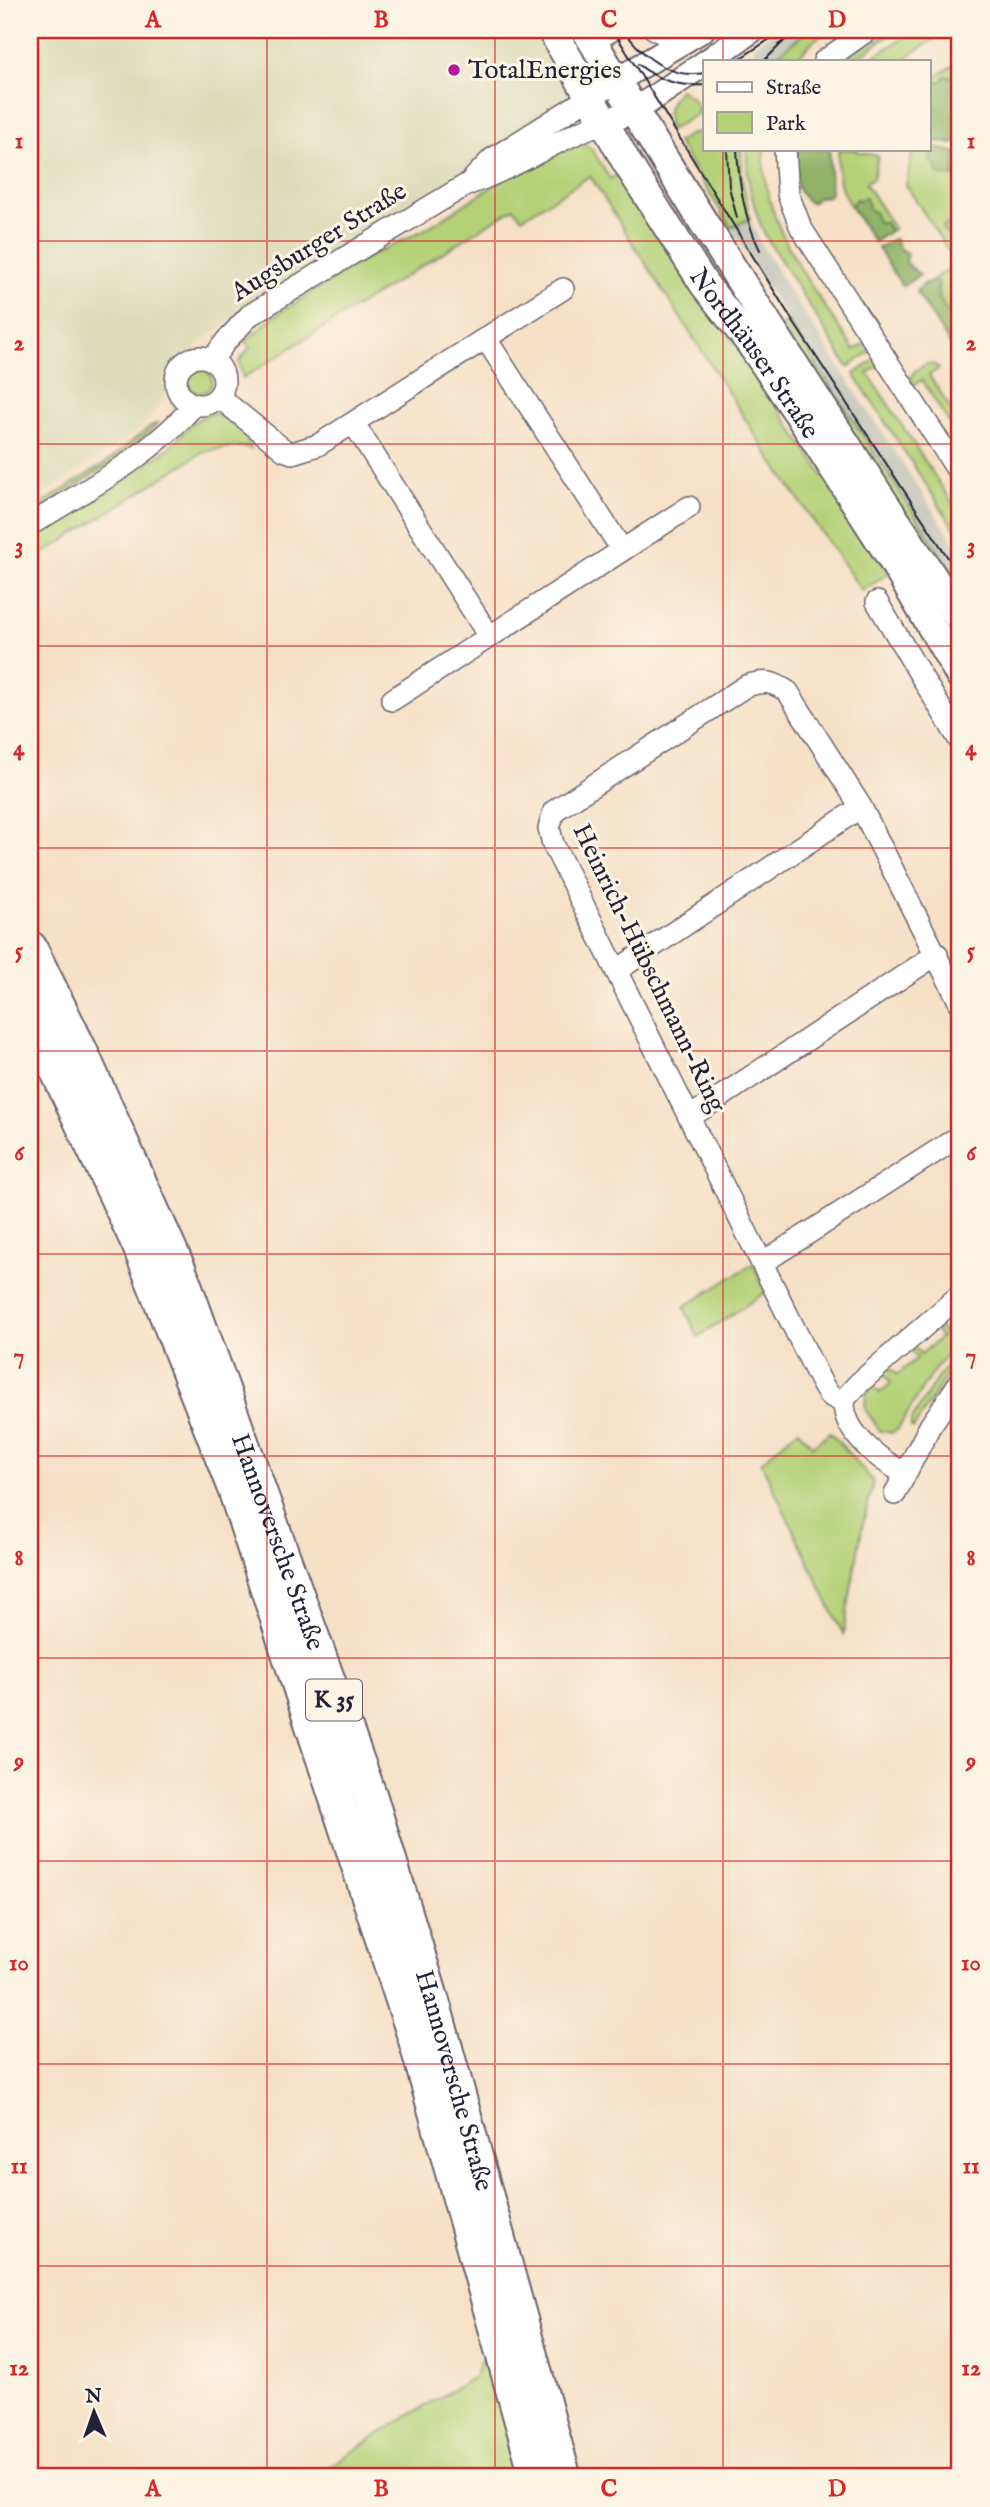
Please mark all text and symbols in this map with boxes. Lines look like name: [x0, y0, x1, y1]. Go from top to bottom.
text: A: [144, 6, 162, 35]
text: B: [373, 6, 389, 35]
text: C: [601, 6, 618, 35]
text: D: [828, 6, 846, 35]
place label: TotalEnergies: [468, 54, 621, 87]
legend: [703, 60, 930, 150]
marker: TotalEnergies: [446, 62, 462, 78]
text: Straße: [766, 75, 822, 102]
text: Park: [766, 111, 807, 138]
text: 1: [15, 127, 23, 156]
text: 1: [967, 127, 975, 156]
street label: Augsburger Straße: [224, 175, 413, 310]
street label: Nordhäuser Straße: [682, 262, 827, 445]
text: 2: [14, 329, 25, 358]
text: 2: [966, 329, 977, 358]
text: 3: [15, 532, 23, 561]
text: 3: [967, 532, 975, 561]
text: 4: [13, 734, 25, 763]
text: 4: [965, 734, 977, 763]
street label: Heinrich-Hübschmann-Ring: [565, 818, 734, 1119]
text: 5: [15, 937, 24, 966]
text: 5: [967, 937, 976, 966]
text: 6: [14, 1139, 25, 1168]
text: 6: [966, 1139, 977, 1168]
text: 7: [14, 1342, 24, 1371]
text: 7: [966, 1342, 976, 1371]
street label: Hannoversche Straße: [223, 1429, 332, 1655]
text: 8: [14, 1544, 24, 1573]
text: 8: [966, 1544, 976, 1573]
road number: K 35: [306, 1680, 362, 1720]
text: 9: [13, 1747, 24, 1776]
text: 9: [965, 1747, 976, 1776]
text: 10: [9, 1949, 29, 1978]
text: 10: [961, 1949, 981, 1978]
street label: Hannoversche Straße: [407, 1966, 501, 2195]
text: 11: [10, 2152, 28, 2181]
text: 11: [962, 2152, 980, 2181]
text: 12: [9, 2354, 29, 2383]
text: 12: [961, 2354, 981, 2383]
north arrow: [60, 2378, 130, 2448]
text: N: [84, 2385, 103, 2409]
text: A: [144, 2475, 162, 2504]
text: B: [373, 2475, 389, 2504]
text: C: [601, 2475, 618, 2504]
text: D: [828, 2475, 846, 2504]

